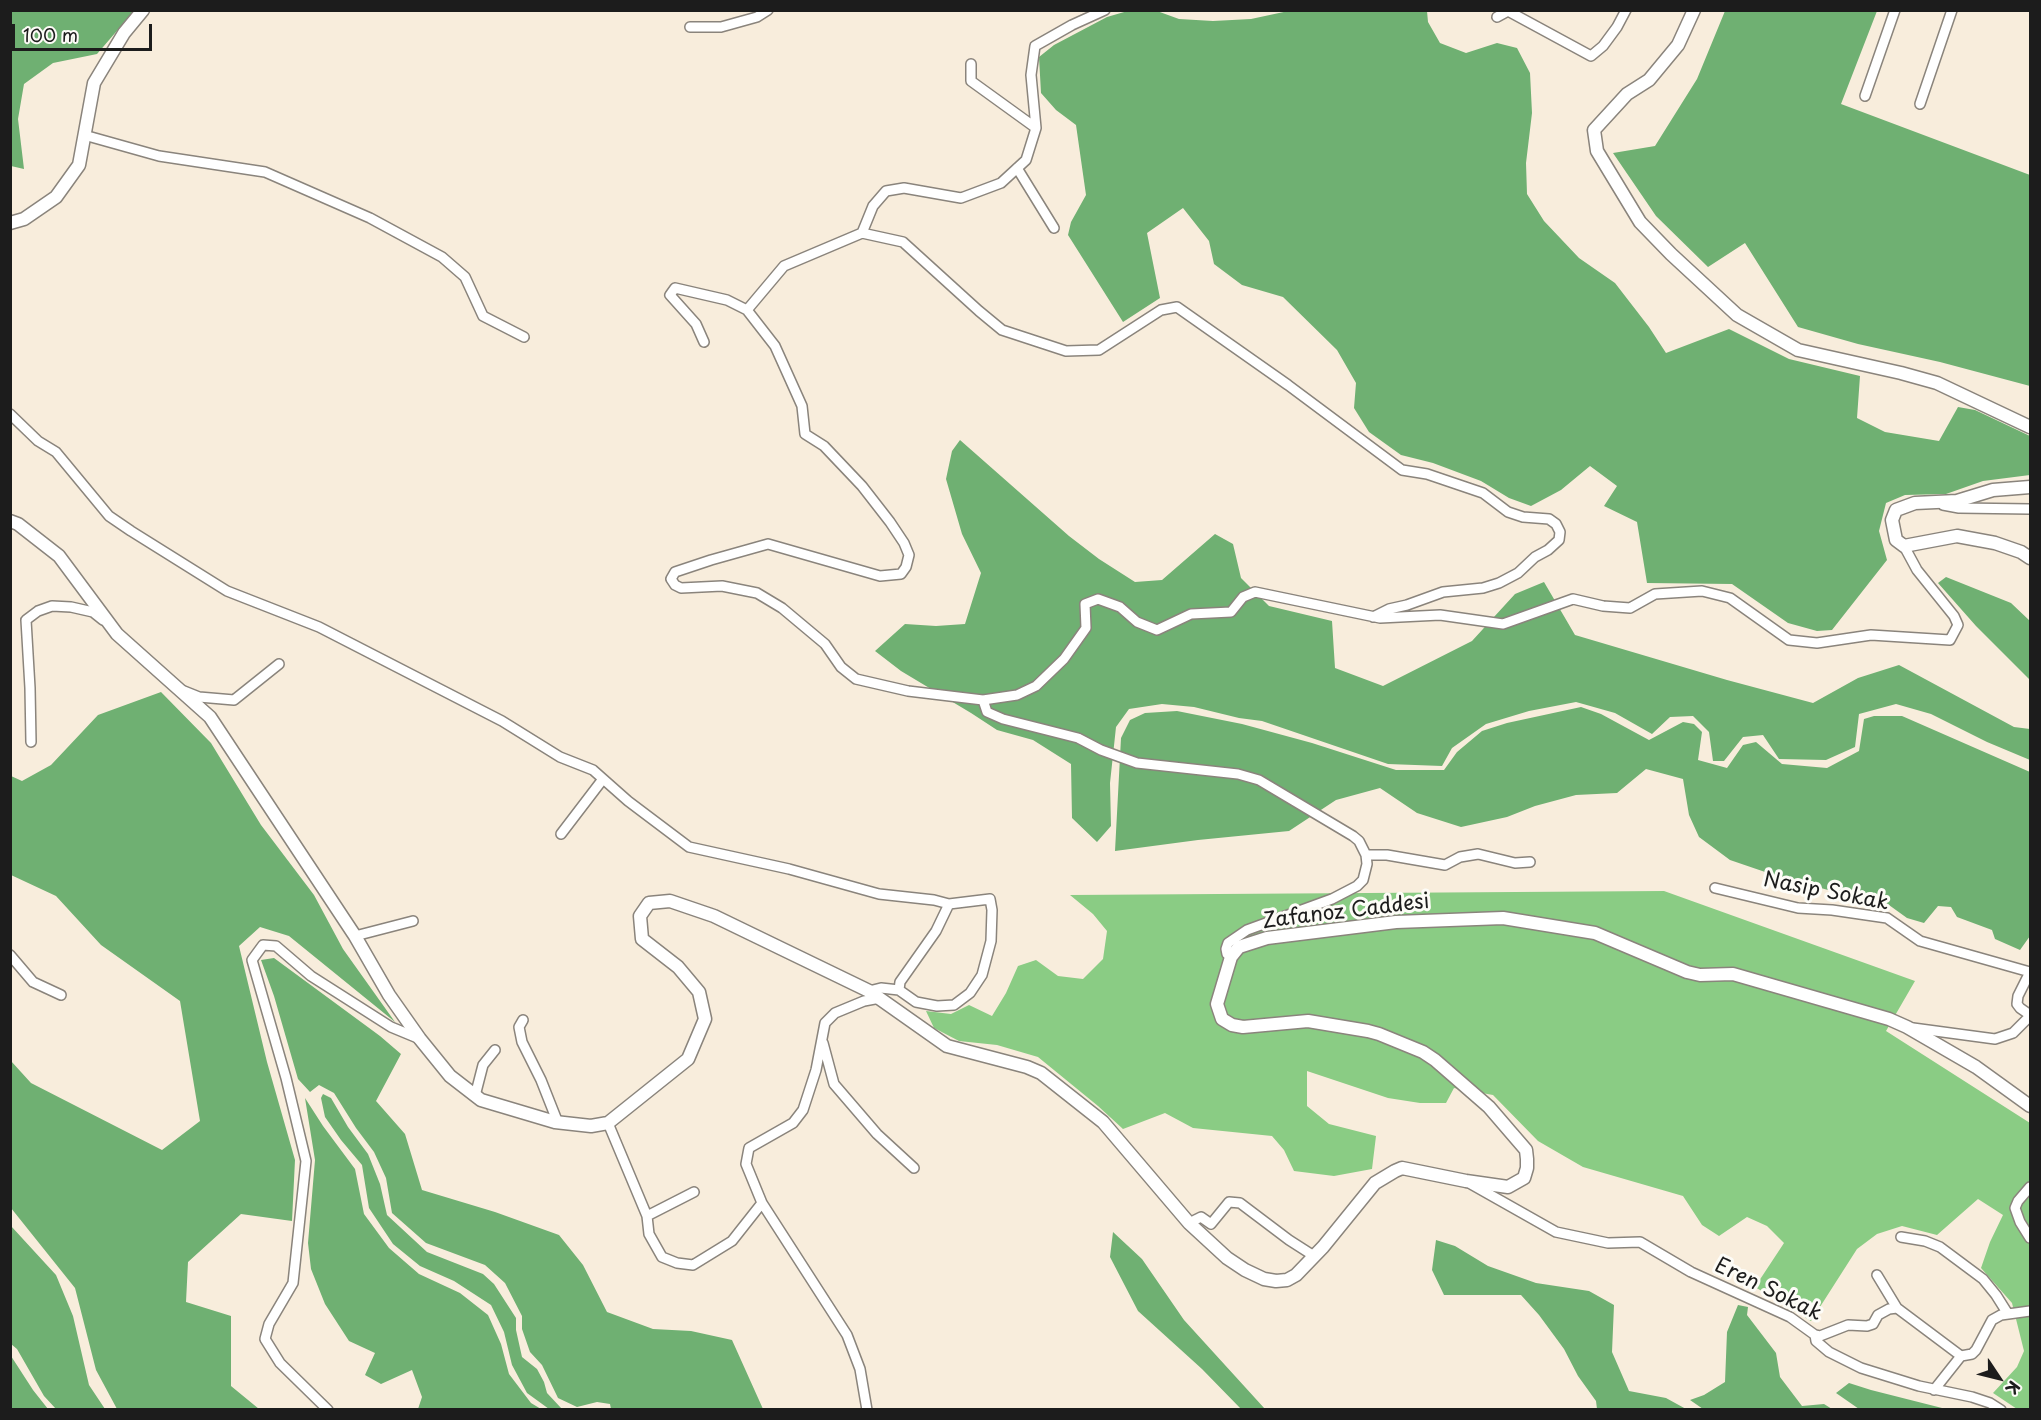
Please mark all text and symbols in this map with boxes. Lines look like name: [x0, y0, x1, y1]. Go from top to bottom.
scale bar: [15, 12, 154, 50]
text: 100 m: [23, 21, 78, 48]
street label: Nasip Sokak: [1761, 868, 1891, 916]
street label: Zafanoz Caddesi: [1261, 889, 1431, 935]
street label: Eren Sokak: [1710, 1253, 1826, 1327]
north arrow: [1969, 1348, 2029, 1408]
text: K: [2001, 1377, 2027, 1400]

